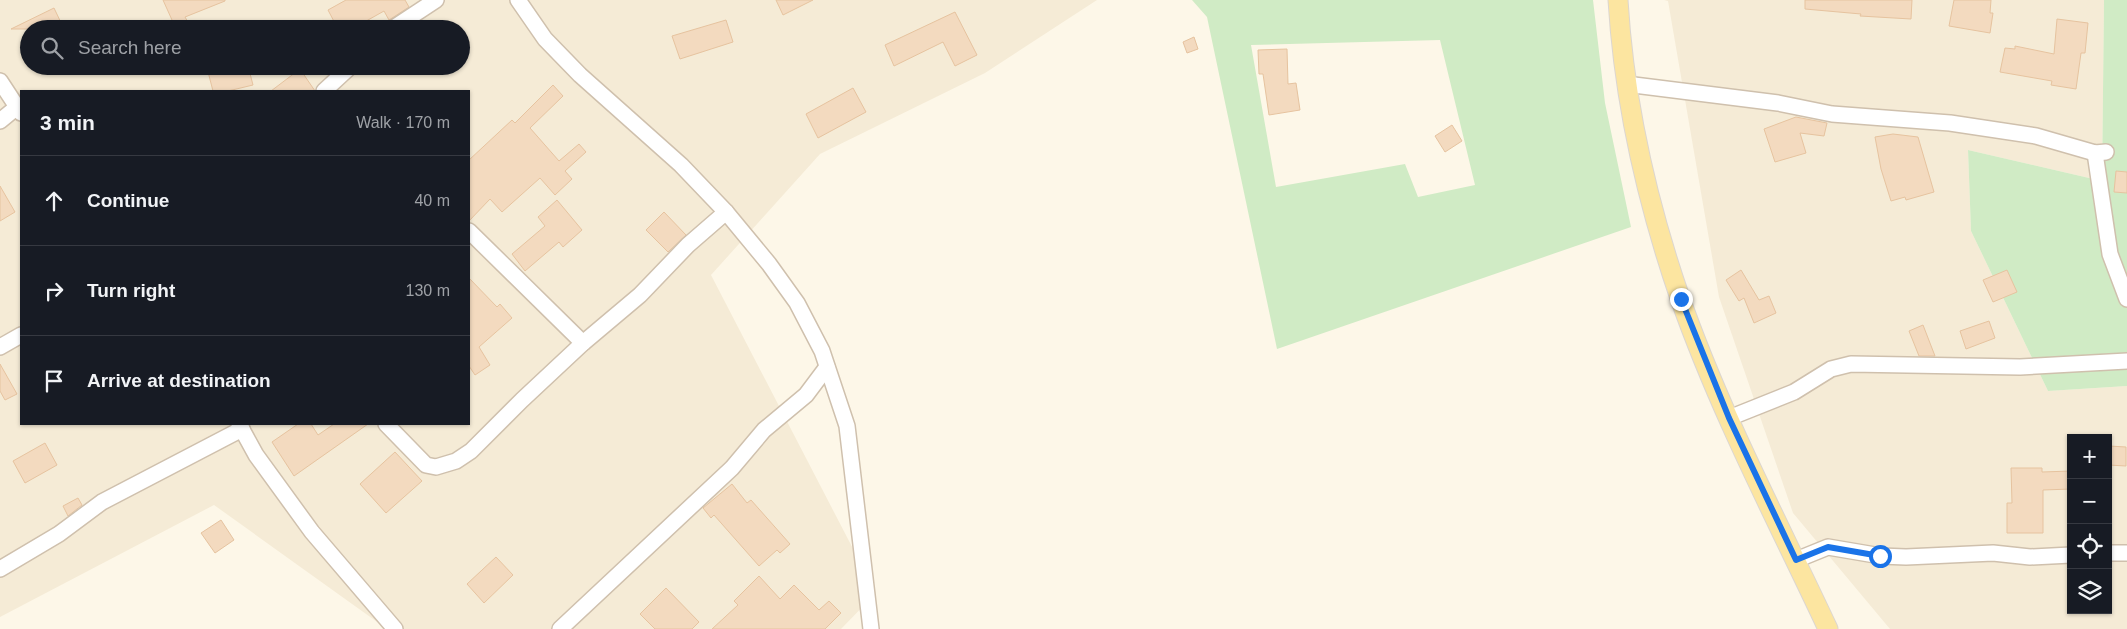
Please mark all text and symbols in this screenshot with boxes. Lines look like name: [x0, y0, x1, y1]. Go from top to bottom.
search box: [20, 20, 470, 75]
icon: search: [38, 34, 66, 62]
text: Search here: [78, 37, 182, 58]
text: 3 min: [40, 111, 95, 134]
text: Walk · 170 m: [356, 114, 450, 131]
icon: ahead: [40, 187, 68, 215]
text: Continue: [87, 190, 169, 211]
text: 40 m: [414, 192, 450, 209]
icon: right: [40, 277, 68, 305]
text: Turn right: [87, 280, 175, 301]
text: 130 m: [406, 282, 450, 299]
route end: [1670, 288, 1693, 311]
icon: arrive: [40, 367, 68, 395]
text: Arrive at destination: [87, 370, 271, 391]
map controls: [2067, 434, 2112, 614]
button: +: [2067, 434, 2112, 479]
button: −: [2067, 479, 2112, 524]
button: locate: [2067, 524, 2112, 569]
route start: [1869, 545, 1892, 568]
button: layers: [2067, 569, 2112, 614]

